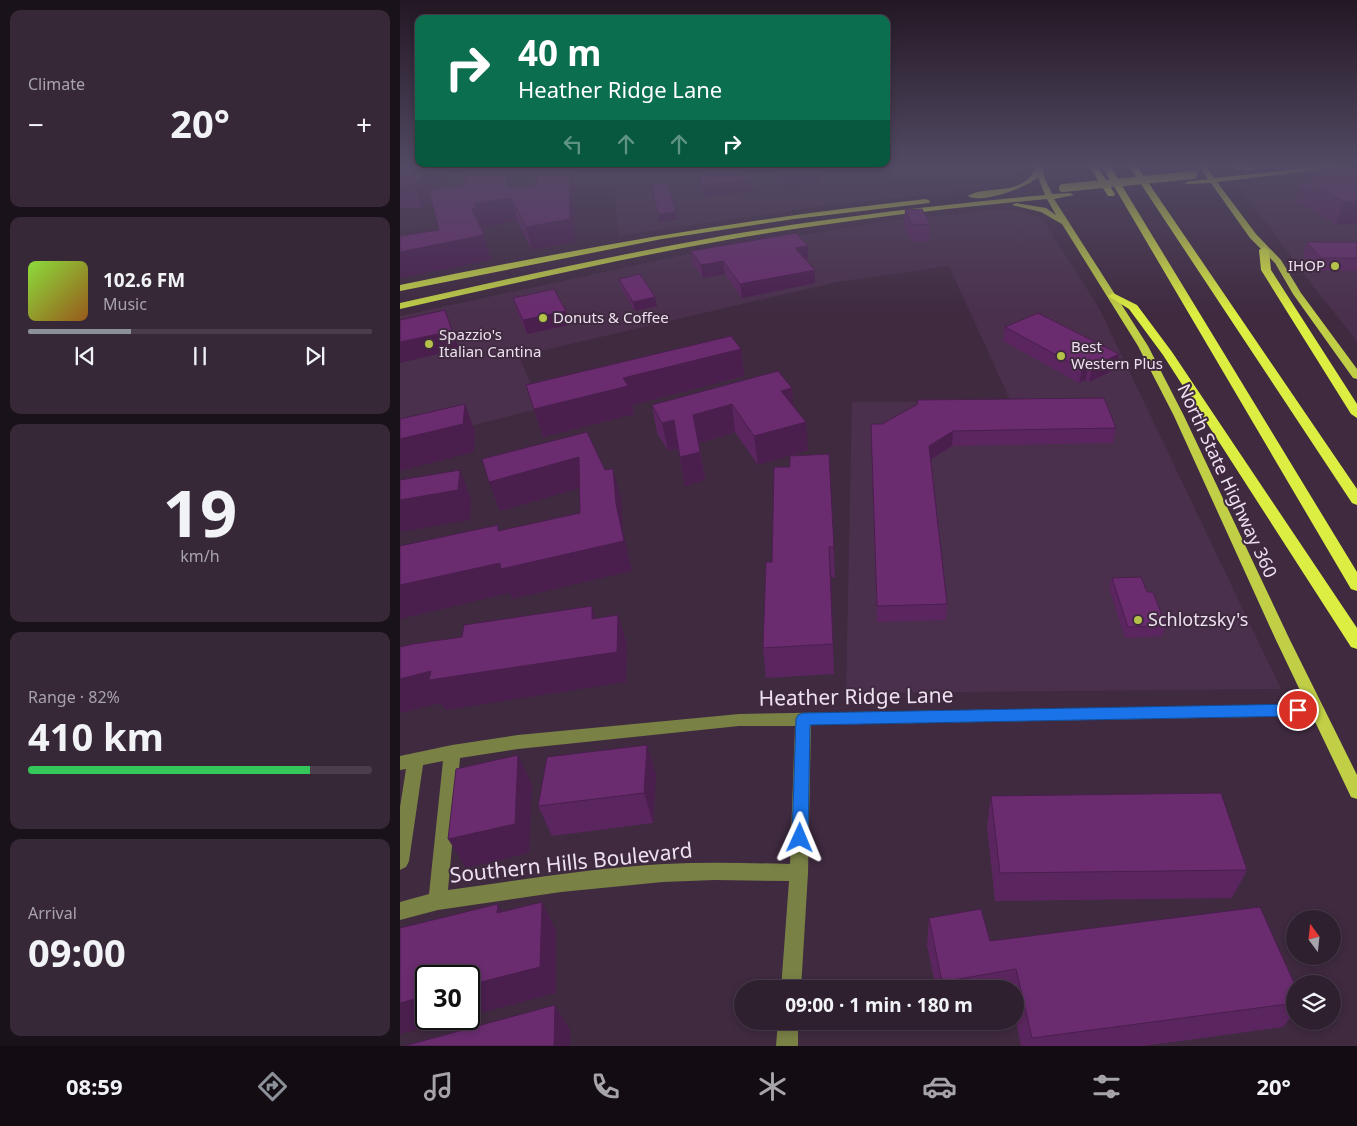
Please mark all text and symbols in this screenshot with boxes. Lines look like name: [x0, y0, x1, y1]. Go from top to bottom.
text: 40 m: [518, 29, 601, 76]
icon: right: [435, 35, 500, 100]
text: Climate: [28, 73, 85, 95]
text: Heather Ridge Lane: [518, 74, 722, 104]
text: 20°: [170, 97, 230, 149]
text: −: [28, 105, 44, 143]
text: +: [356, 105, 372, 143]
icon: left: [559, 130, 587, 158]
icon: ahead: [612, 130, 640, 158]
icon: ahead: [665, 130, 693, 158]
icon: right: [718, 130, 746, 158]
place label: IHOP: [1288, 255, 1325, 275]
marker: IHOP: [1329, 260, 1341, 272]
text: 102.6 FM: [103, 267, 185, 293]
text: Music: [103, 293, 147, 315]
place label: Donuts & Coffee: [553, 307, 669, 327]
marker: Donuts & Coffee: [537, 312, 549, 324]
place label: Spazzio's Italian Cantina: [439, 324, 541, 361]
place label: Best Western Plus: [1071, 336, 1163, 373]
marker: Spazzio's Italian Cantina: [423, 338, 435, 350]
icon: previous: [71, 342, 99, 370]
icon: pause: [186, 342, 214, 370]
icon: next: [301, 342, 329, 370]
marker: Best Western Plus: [1055, 350, 1067, 362]
street label: North State Highway 360: [1172, 380, 1283, 581]
text: 19: [163, 468, 237, 556]
text: km/h: [180, 545, 220, 567]
place label: Schlotzsky's: [1148, 607, 1248, 631]
marker: Schlotzsky's: [1132, 614, 1144, 626]
street label: Heather Ridge Lane: [758, 680, 954, 712]
text: Range · 82%: [28, 686, 120, 708]
pin: [1277, 689, 1319, 731]
icon: arrive: [1284, 696, 1312, 724]
text: 410 km: [28, 710, 164, 762]
position arrow: [773, 811, 825, 863]
street label: Southern Hills Boulevard: [448, 835, 694, 889]
text: Arrival: [28, 902, 77, 924]
north arrow: [1286, 910, 1341, 965]
map controls: [1286, 910, 1341, 1030]
text: 09:00: [28, 926, 126, 978]
speed limit sign: 30: [415, 965, 480, 1030]
button: layers: [1286, 975, 1341, 1030]
text: 09:00 · 1 min · 180 m: [785, 992, 973, 1018]
icon: directions: [255, 1069, 290, 1104]
icon: music: [421, 1069, 456, 1104]
icon: phone: [588, 1069, 623, 1104]
icon: climate: [755, 1069, 790, 1104]
icon: car: [922, 1069, 957, 1104]
icon: filters: [1089, 1069, 1124, 1104]
text: 08:59: [66, 1071, 123, 1101]
text: 20°: [1256, 1071, 1291, 1101]

